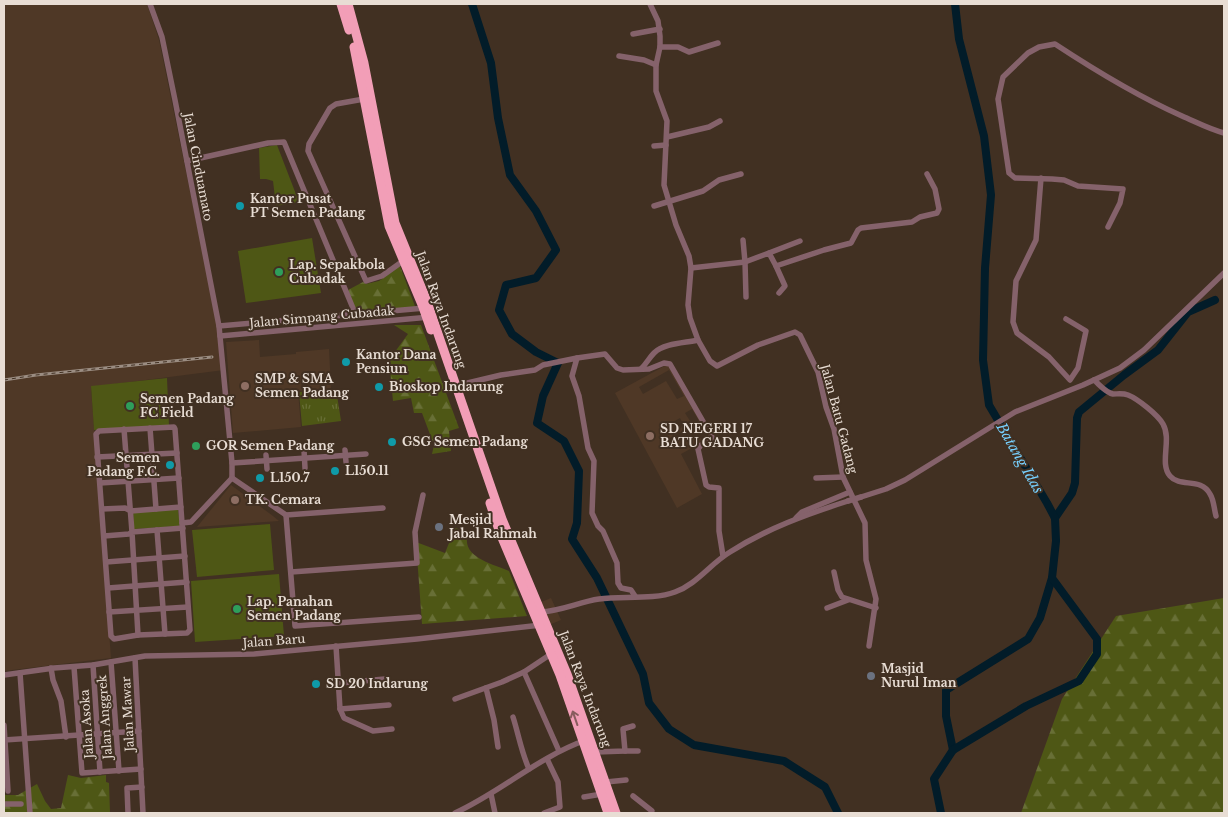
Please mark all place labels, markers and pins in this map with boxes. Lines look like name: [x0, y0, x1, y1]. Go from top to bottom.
place label: Kantor Pusat PT Semen Padang: [250, 191, 366, 220]
marker: Kantor Pusat PT Semen Padang: [234, 200, 246, 212]
place label: Lap. Sepakbola Cubadak: [289, 257, 385, 286]
marker: Lap. Sepakbola Cubadak: [273, 266, 285, 278]
place label: Kantor Dana Pensiun: [356, 347, 437, 376]
marker: Kantor Dana Pensiun: [340, 356, 352, 368]
place label: SMP & SMA Semen Padang: [255, 371, 349, 400]
place label: Bioskop Indarung: [389, 379, 504, 394]
marker: SMP & SMA Semen Padang: [239, 380, 251, 392]
marker: Bioskop Indarung: [373, 381, 385, 393]
place label: Semen Padang FC Field: [140, 391, 234, 420]
marker: Semen Padang FC Field: [124, 400, 136, 412]
place label: SD NEGERI 17 BATU GADANG: [660, 421, 764, 450]
marker: SD NEGERI 17 BATU GADANG: [644, 430, 656, 442]
place label: GSG Semen Padang: [402, 434, 529, 449]
marker: GSG Semen Padang: [386, 436, 398, 448]
place label: GOR Semen Padang: [206, 438, 335, 453]
marker: GOR Semen Padang: [190, 440, 202, 452]
place label: Semen Padang F.C.: [87, 450, 160, 479]
marker: Semen Padang F.C.: [164, 459, 176, 471]
place label: L150.11: [345, 463, 389, 478]
marker: L150.11: [329, 465, 341, 477]
place label: L150.7: [270, 470, 310, 485]
marker: L150.7: [254, 472, 266, 484]
place label: TK. Cemara: [245, 492, 321, 507]
marker: TK. Cemara: [229, 494, 241, 506]
place label: Mesjid Jabal Rahmah: [446, 512, 537, 541]
marker: Mesjid Jabal Rahmah: [433, 521, 445, 533]
place label: Lap. Panahan Semen Padang: [247, 594, 341, 623]
marker: Lap. Panahan Semen Padang: [231, 603, 243, 615]
place label: Masjid Nurul Iman: [881, 661, 957, 690]
marker: Masjid Nurul Iman: [865, 670, 877, 682]
place label: SD 20 Indarung: [326, 676, 429, 691]
marker: SD 20 Indarung: [310, 678, 322, 690]

